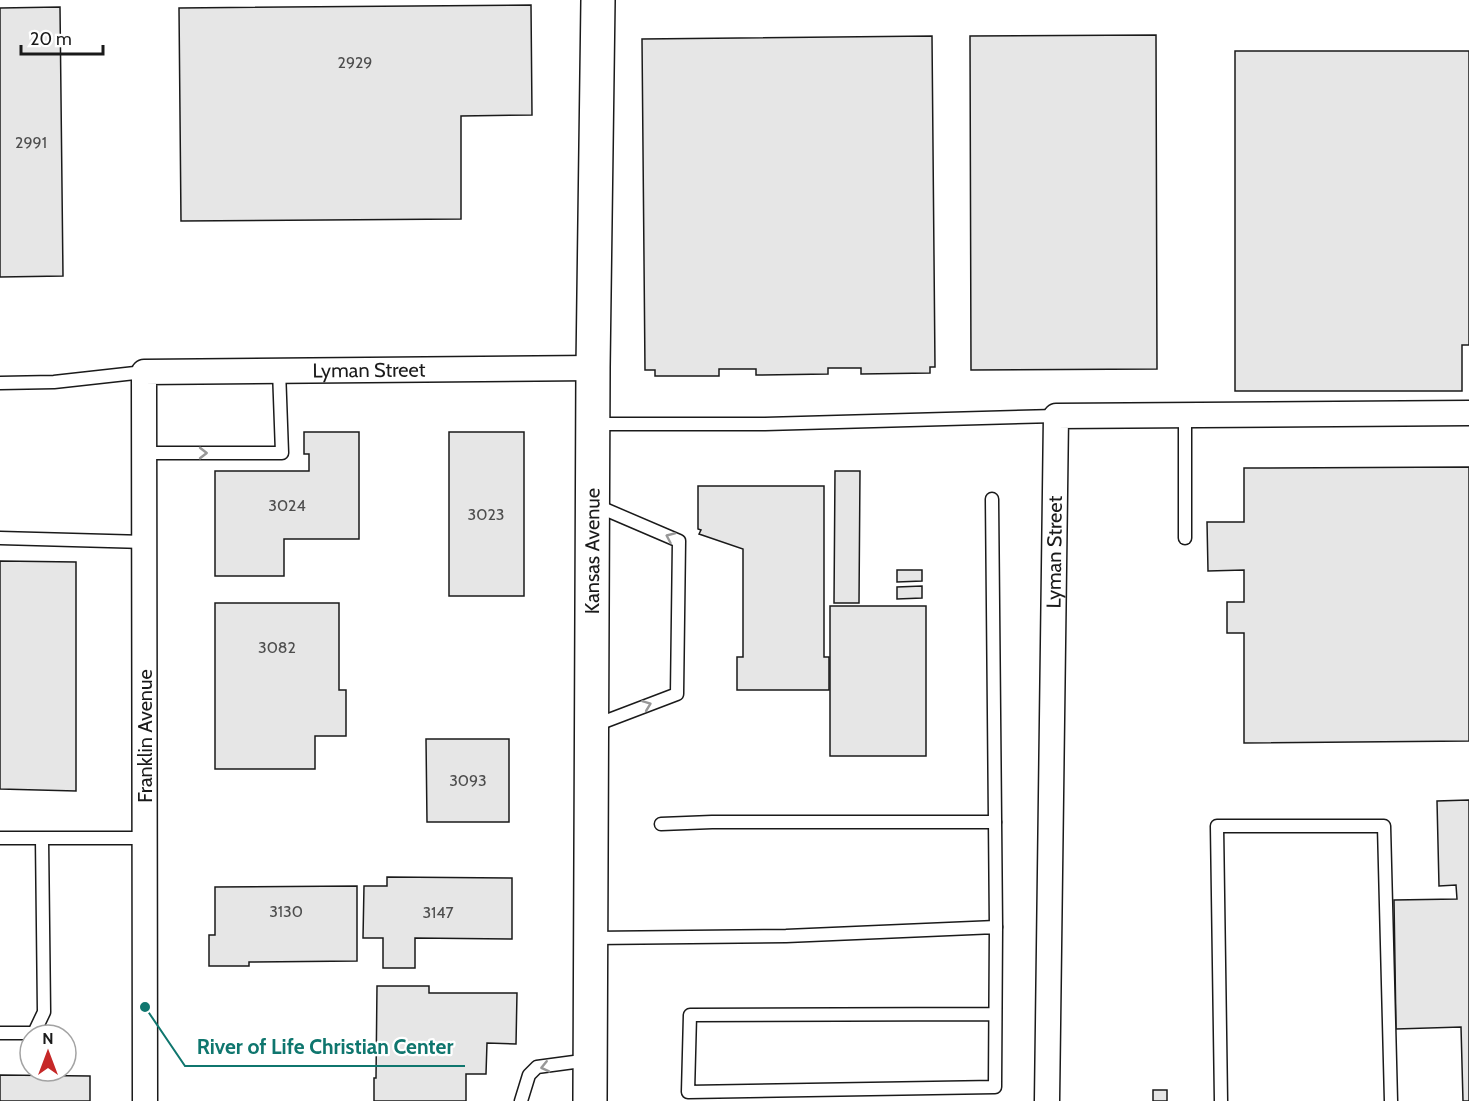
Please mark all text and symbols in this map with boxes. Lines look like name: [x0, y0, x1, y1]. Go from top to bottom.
scale bar: [21, 18, 104, 56]
text: 20 m: [30, 28, 72, 50]
house number: 2929: [338, 53, 372, 72]
house number: 2991: [15, 133, 47, 152]
street label: Lyman Street: [312, 357, 426, 382]
one-way arrow: [198, 447, 207, 459]
street label: Kansas Avenue: [580, 488, 605, 614]
street label: Lyman Street: [1041, 495, 1067, 609]
house number: 3024: [268, 496, 306, 515]
house number: 3023: [468, 505, 504, 524]
one-way arrow: [665, 533, 676, 545]
house number: 3082: [258, 638, 296, 657]
street label: Franklin Avenue: [133, 669, 157, 803]
one-way arrow: [641, 700, 652, 713]
house number: 3093: [449, 771, 487, 790]
house number: 3130: [269, 902, 303, 921]
house number: 3147: [422, 903, 454, 922]
north arrow: [18, 1023, 78, 1083]
callout: River of Life Christian Center: [185, 1027, 465, 1066]
text: N: [42, 1029, 54, 1048]
text: River of Life Christian Center: [197, 1034, 453, 1059]
one-way arrow: [540, 1059, 550, 1072]

